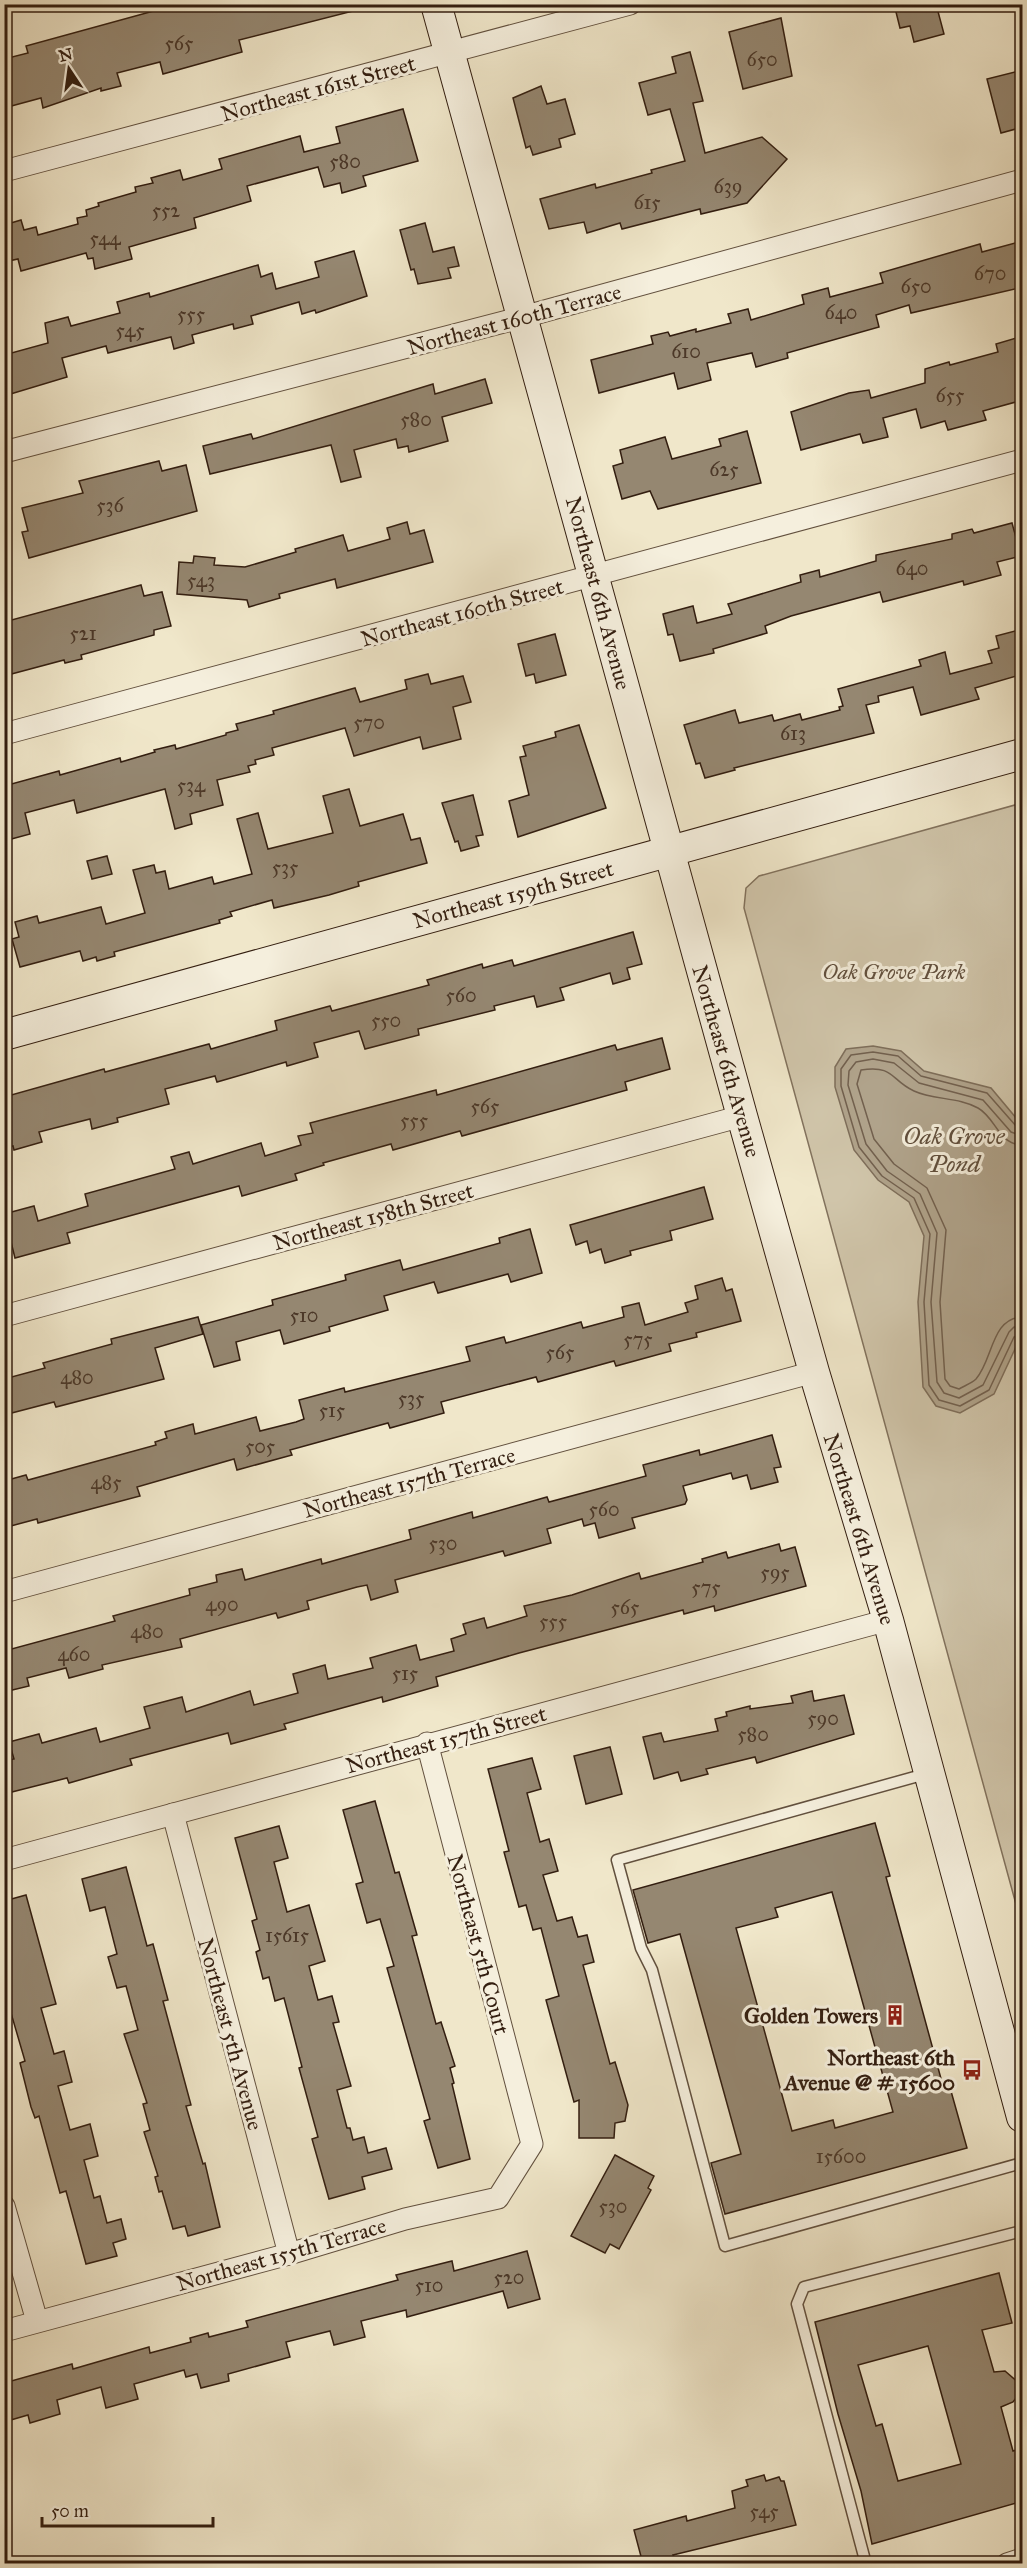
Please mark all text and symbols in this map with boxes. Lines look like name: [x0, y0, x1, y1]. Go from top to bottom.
house number: 565: [165, 31, 193, 55]
north arrow: [39, 39, 99, 99]
text: N: [57, 44, 75, 66]
house number: 650: [746, 47, 778, 71]
street label: Northeast 161st Street: [218, 49, 419, 127]
house number: 580: [329, 149, 361, 173]
house number: 639: [714, 174, 743, 198]
house number: 615: [633, 190, 661, 214]
house number: 552: [152, 198, 180, 222]
house number: 544: [89, 226, 121, 250]
house number: 670: [974, 261, 1006, 285]
house number: 650: [900, 274, 932, 298]
street label: Northeast 160th Terrace: [404, 278, 624, 361]
house number: 640: [824, 300, 858, 324]
house number: 555: [177, 302, 205, 326]
house number: 545: [115, 318, 145, 342]
house number: 610: [671, 339, 701, 363]
house number: 655: [936, 383, 964, 407]
house number: 580: [400, 407, 432, 431]
house number: 625: [709, 457, 739, 481]
house number: 536: [96, 493, 125, 517]
street label: Northeast 6th Avenue: [560, 494, 637, 693]
house number: 640: [895, 556, 929, 580]
house number: 543: [187, 568, 215, 592]
street label: Northeast 160th Street: [358, 572, 567, 653]
house number: 521: [69, 621, 97, 645]
house number: 570: [353, 710, 385, 734]
house number: 613: [780, 721, 806, 745]
house number: 534: [177, 773, 206, 797]
house number: 535: [272, 855, 298, 879]
street label: Northeast 159th Street: [410, 855, 617, 934]
park label: Oak Grove Park: [822, 958, 966, 985]
street label: Northeast 6th Avenue: [686, 962, 767, 1160]
house number: 560: [445, 983, 477, 1007]
house number: 550: [371, 1008, 401, 1032]
house number: 565: [471, 1094, 499, 1118]
house number: 555: [400, 1108, 428, 1132]
water label: Oak Grove Pond: [903, 1121, 1006, 1179]
street label: Northeast 158th Street: [270, 1177, 477, 1256]
house number: 510: [290, 1303, 318, 1327]
house number: 575: [623, 1327, 653, 1351]
house number: 565: [546, 1340, 574, 1364]
house number: 480: [60, 1365, 94, 1389]
house number: 535: [398, 1386, 424, 1410]
house number: 515: [319, 1398, 345, 1422]
street label: Northeast 6th Avenue: [818, 1430, 901, 1628]
house number: 505: [245, 1434, 275, 1458]
street label: Northeast 157th Terrace: [300, 1441, 518, 1524]
house number: 485: [90, 1470, 122, 1494]
house number: 560: [588, 1497, 620, 1521]
house number: 530: [429, 1531, 457, 1555]
house number: 595: [760, 1560, 790, 1584]
house number: 575: [691, 1575, 721, 1599]
house number: 490: [205, 1592, 239, 1616]
house number: 565: [611, 1595, 639, 1619]
house number: 555: [539, 1609, 567, 1633]
house number: 480: [130, 1619, 164, 1643]
house number: 460: [57, 1642, 91, 1666]
house number: 515: [392, 1661, 418, 1685]
street label: Northeast 157th Street: [343, 1700, 550, 1779]
house number: 590: [807, 1706, 839, 1730]
house number: 580: [737, 1722, 769, 1746]
street label: Northeast 5th Court: [441, 1851, 516, 2037]
house number: 15615: [265, 1923, 309, 1947]
street label: Northeast 5th Avenue: [192, 1935, 269, 2133]
place label: Golden Towers: [744, 2002, 878, 2029]
building icon: Golden Towers: [883, 2003, 907, 2027]
place label: Northeast 6th Avenue @ # 15600: [782, 2044, 956, 2096]
bus stop icon: Northeast 6th Avenue @ # 15600: [960, 2058, 984, 2082]
house number: 15600: [816, 2144, 866, 2168]
house number: 530: [599, 2194, 627, 2218]
street label: Northeast 155th Terrace: [173, 2212, 389, 2297]
house number: 520: [494, 2265, 524, 2289]
house number: 510: [415, 2273, 443, 2297]
scale bar: [42, 2490, 213, 2528]
house number: 545: [749, 2499, 779, 2523]
text: 50 m: [51, 2500, 89, 2522]

